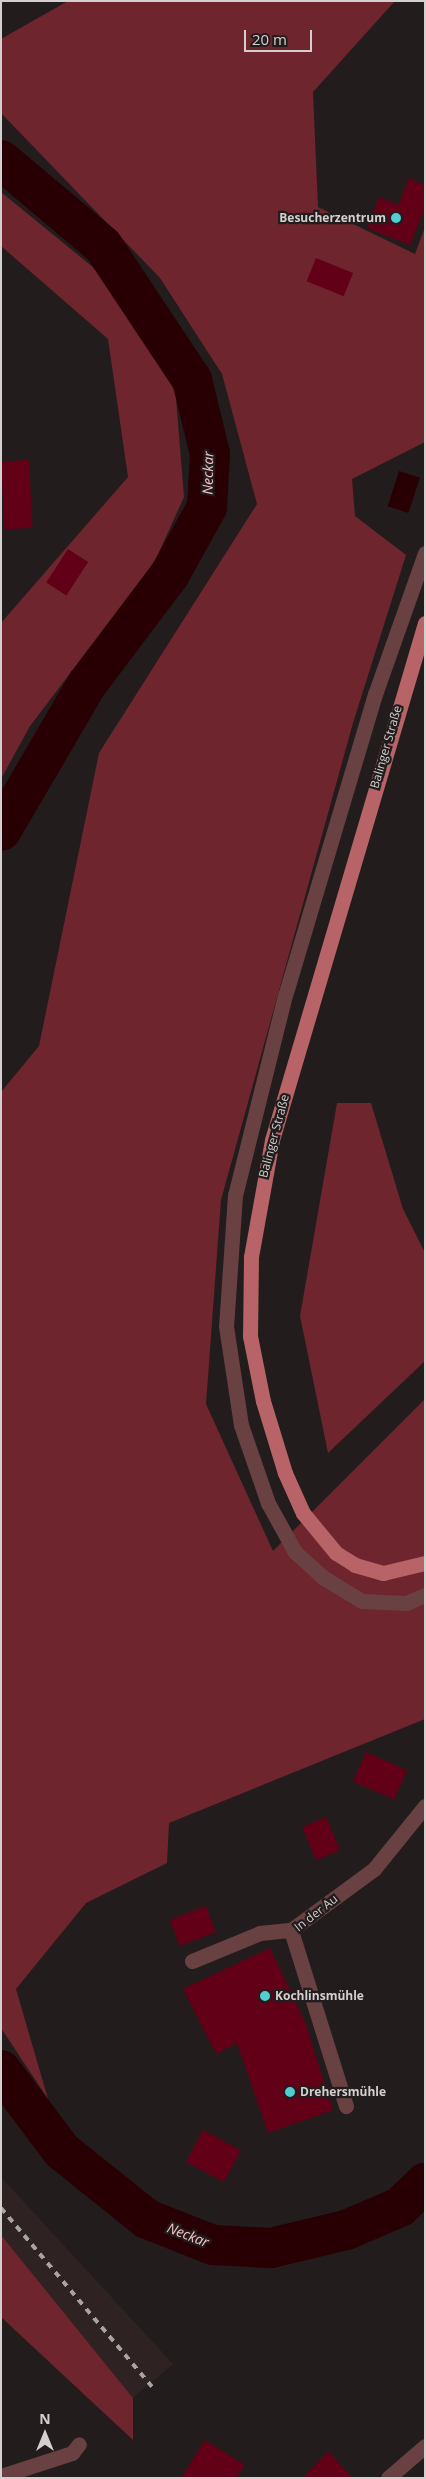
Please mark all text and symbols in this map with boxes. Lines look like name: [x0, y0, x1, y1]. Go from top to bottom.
scale bar: [246, 20, 314, 52]
text: 20 m: [252, 29, 287, 49]
place label: Besucherzentrum: [279, 211, 386, 225]
marker: Besucherzentrum: [390, 212, 402, 224]
water label: Neckar: [199, 451, 217, 495]
street label: Balinger Straße: [367, 704, 405, 790]
street label: Balinger Straße: [256, 1093, 292, 1179]
street label: In der Au: [292, 1892, 340, 1934]
place label: Kochlinsmühle: [275, 1989, 364, 2003]
marker: Kochlinsmühle: [259, 1990, 271, 2002]
place label: Drehersmühle: [300, 2085, 386, 2099]
marker: Drehersmühle: [284, 2086, 296, 2098]
water label: Neckar: [165, 2219, 211, 2251]
north arrow: [20, 2409, 70, 2459]
text: N: [39, 2409, 51, 2428]

